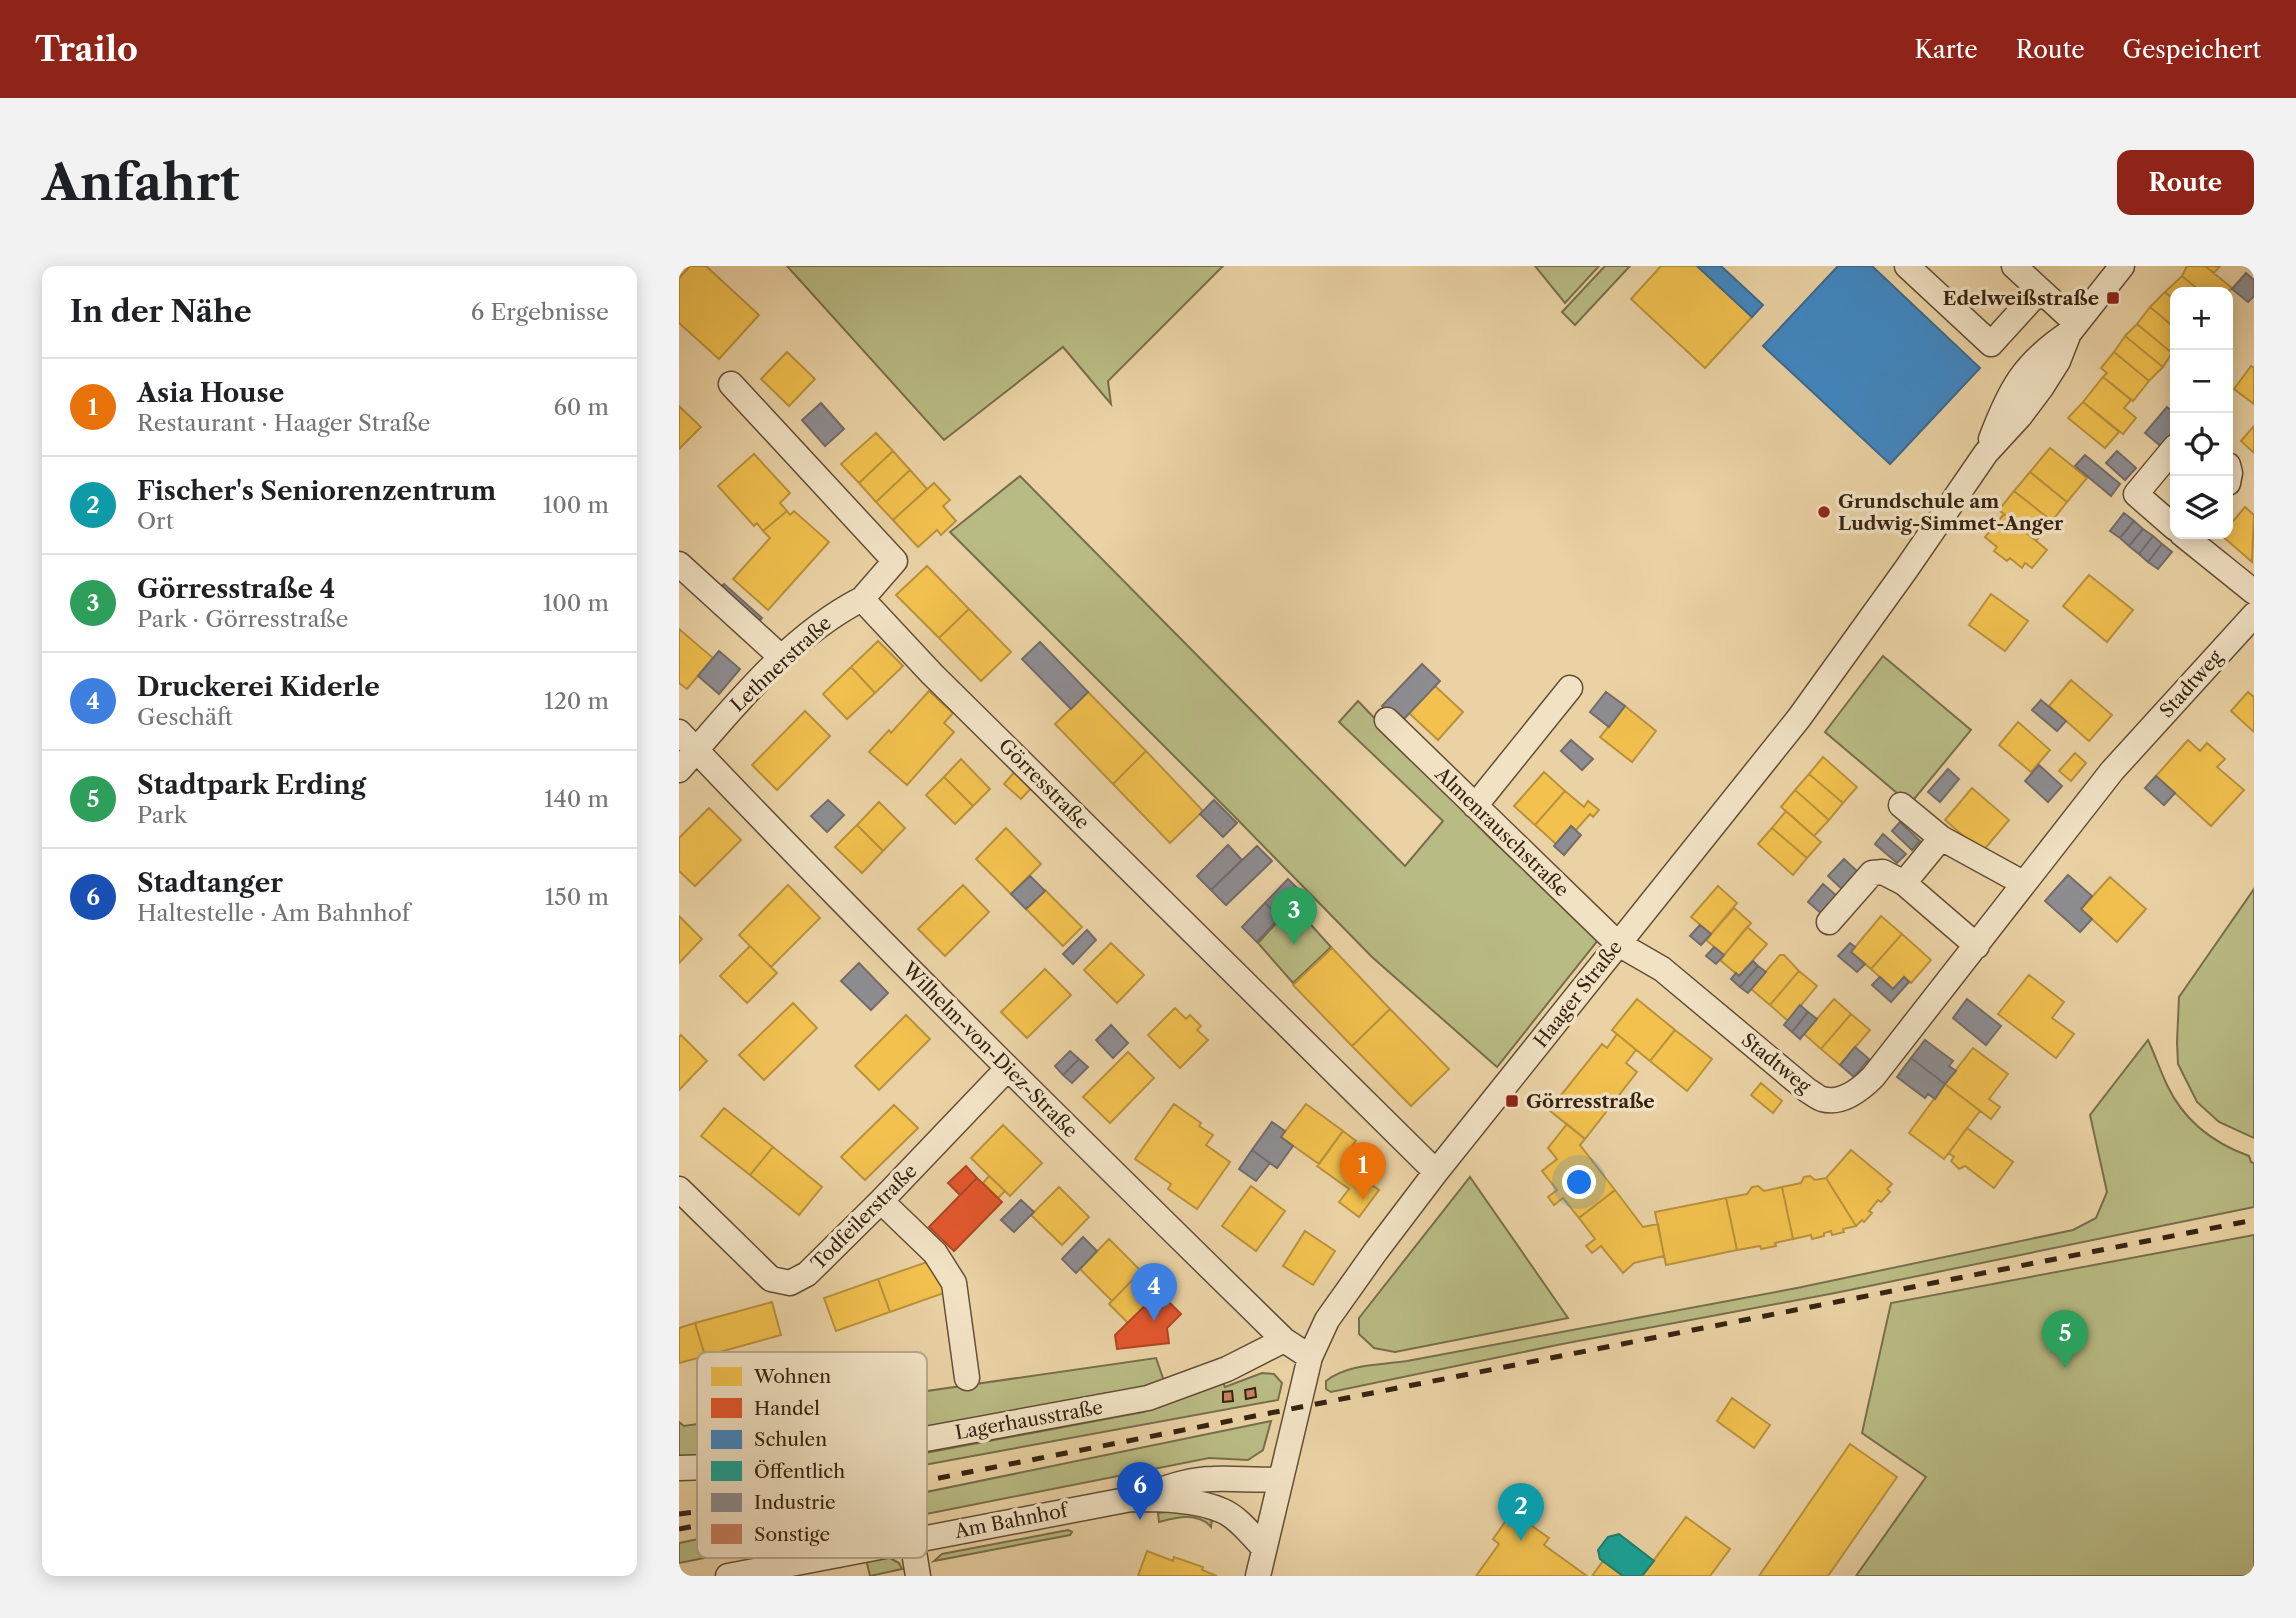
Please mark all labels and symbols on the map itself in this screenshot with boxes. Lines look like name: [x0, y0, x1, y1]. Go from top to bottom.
place label: Edelweißstraße: [1943, 287, 2099, 310]
marker: Edelweißstraße: [2105, 290, 2121, 306]
place label: Grundschule am Ludwig-Simmet-Anger: [1838, 490, 2064, 535]
marker: Grundschule am Ludwig-Simmet-Anger: [1816, 504, 1832, 520]
street label: Lethnerstraße: [726, 612, 836, 716]
street label: Stadtweg: [2155, 645, 2228, 722]
street label: Görresstraße: [994, 734, 1094, 834]
street label: Almenrauschstraße: [1430, 762, 1573, 902]
pin: 3: [1271, 887, 1317, 945]
street label: Haager Straße: [1529, 936, 1627, 1052]
street label: Wilhelm-von-Diez-Straße: [897, 957, 1082, 1142]
street label: Stadtweg: [1737, 1028, 1816, 1098]
place label: Görresstraße: [1526, 1090, 1655, 1113]
marker: Görresstraße: [1504, 1093, 1520, 1109]
pin: 1: [1340, 1142, 1386, 1200]
street label: Todfeilerstraße: [807, 1160, 921, 1274]
your location: [1562, 1165, 1596, 1199]
pin: 4: [1131, 1263, 1177, 1321]
pin: 5: [2042, 1310, 2088, 1368]
legend: [697, 1352, 927, 1558]
text: Wohnen: [753, 1365, 831, 1388]
street label: Lagerhausstraße: [953, 1396, 1105, 1444]
text: Handel: [754, 1397, 820, 1420]
text: Schulen: [754, 1428, 827, 1451]
text: Öffentlich: [754, 1460, 845, 1483]
pin: 6: [1117, 1462, 1163, 1520]
pin: 2: [1498, 1483, 1544, 1541]
text: Industrie: [754, 1491, 836, 1514]
street label: Am Bahnhof: [952, 1498, 1071, 1543]
text: Sonstige: [754, 1523, 830, 1546]

